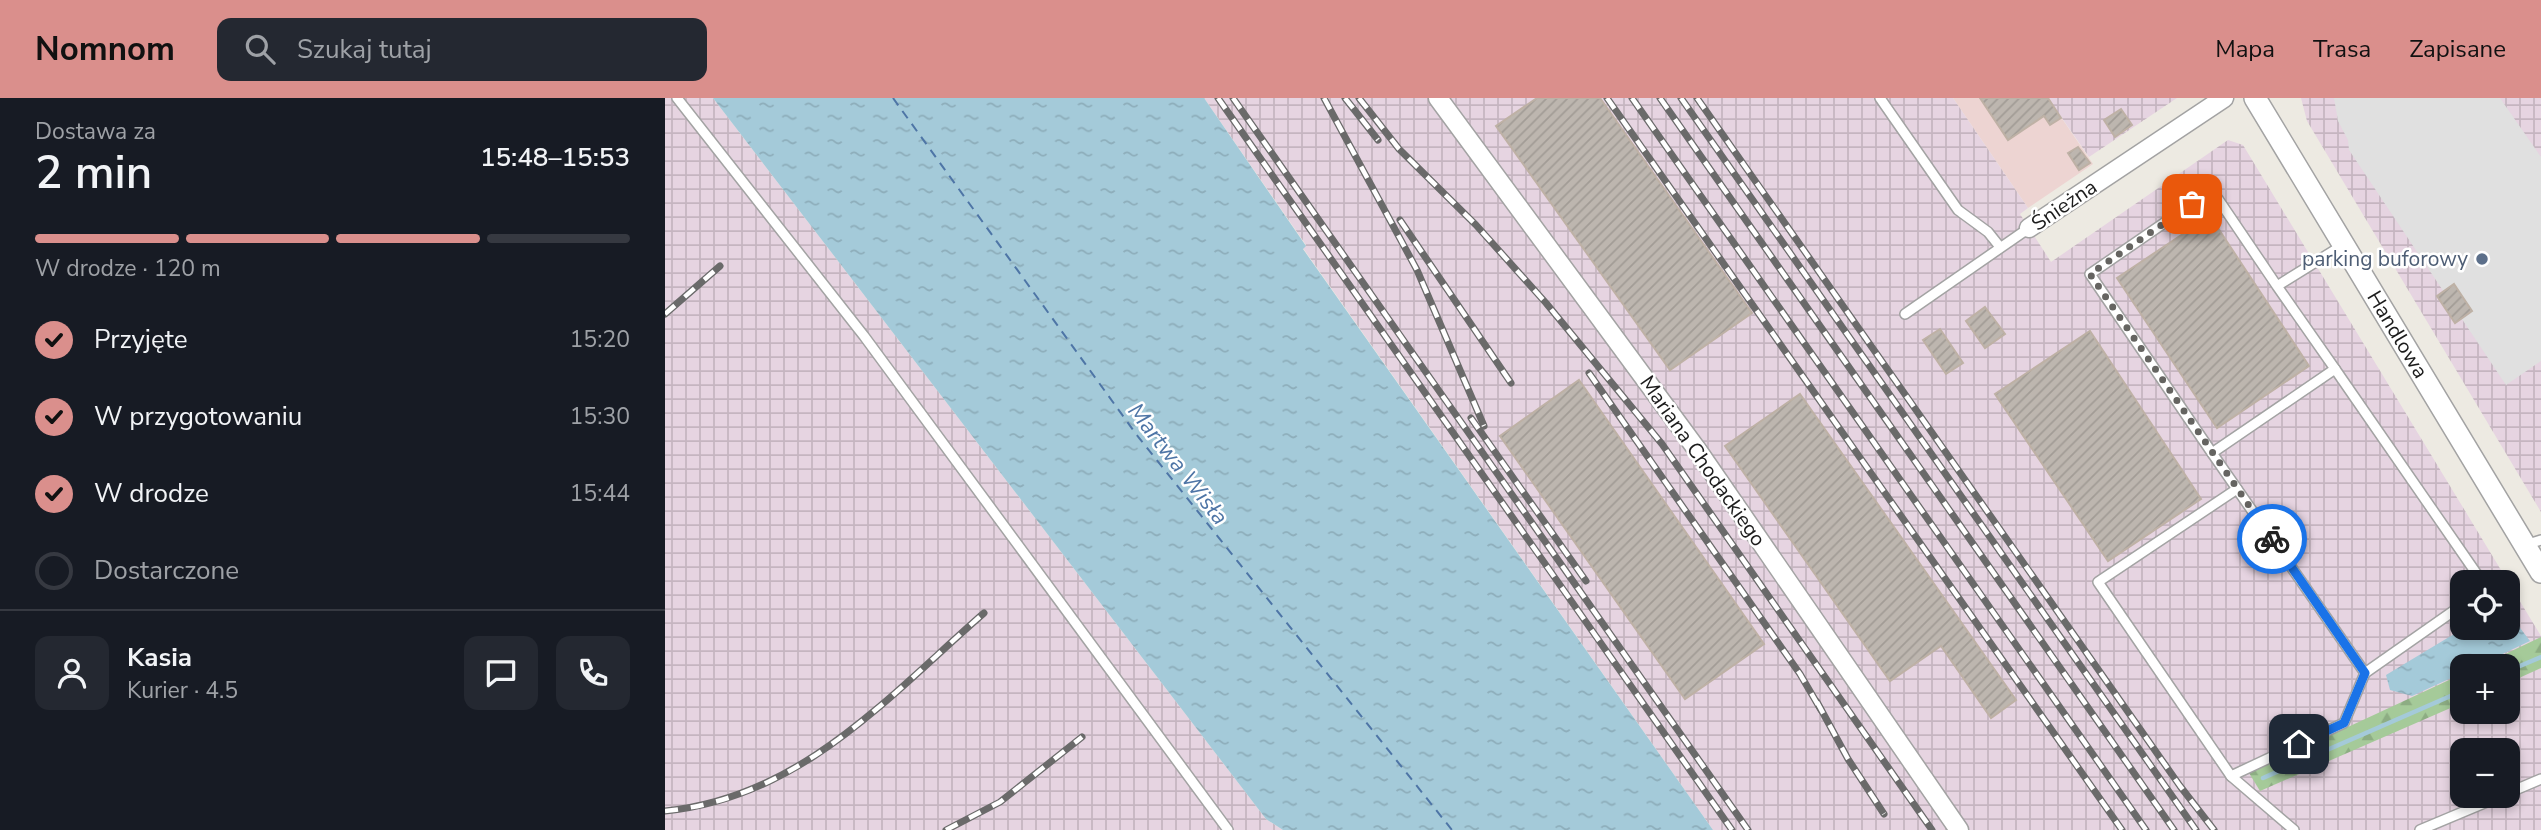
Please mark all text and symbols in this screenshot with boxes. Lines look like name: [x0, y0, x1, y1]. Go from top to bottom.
search box: [217, 18, 707, 81]
text: Nomnom: [35, 27, 175, 72]
icon: search: [241, 30, 279, 68]
text: Szukaj tutaj: [297, 32, 432, 67]
text: Mapa: [2215, 33, 2275, 65]
text: Trasa: [2313, 33, 2371, 65]
text: Zapisane: [2409, 33, 2506, 65]
text: Dostawa za: [35, 116, 156, 147]
text: 15:48–15:53: [480, 140, 630, 175]
text: 2 min: [35, 141, 152, 204]
street label: Śnieżna: [2026, 173, 2102, 237]
pin: [2162, 174, 2222, 234]
icon: bag: [2173, 185, 2211, 223]
place label: parking buforowy: [2302, 245, 2468, 273]
marker: parking buforowy: [2474, 251, 2490, 267]
text: W drodze · 120 m: [35, 253, 221, 284]
street label: Handlowa: [2360, 285, 2435, 383]
icon: check: [35, 321, 73, 359]
text: Przyjęte: [94, 322, 188, 357]
text: 15:20: [570, 324, 630, 355]
street label: Mariana Chodackiego: [1633, 370, 1773, 552]
water label: Martwa Wisła: [1121, 397, 1235, 531]
icon: check: [35, 398, 73, 436]
text: W przygotowaniu: [94, 399, 302, 434]
text: 15:30: [570, 401, 630, 432]
icon: check: [35, 475, 73, 513]
text: W drodze: [94, 476, 209, 511]
text: 15:44: [570, 478, 630, 509]
courier: [2237, 504, 2307, 574]
icon: bike: [2253, 520, 2291, 558]
text: Dostarczone: [94, 553, 239, 588]
map controls: [2450, 570, 2520, 808]
button: locate: [2450, 570, 2520, 640]
button: person: [35, 636, 109, 710]
button: chat: [464, 636, 538, 710]
button: phone: [556, 636, 630, 710]
text: Kasia: [127, 640, 192, 675]
button: +: [2450, 654, 2520, 724]
text: Kurier · 4.5: [127, 675, 238, 706]
pin: [2269, 714, 2329, 774]
icon: home: [2280, 725, 2318, 763]
button: −: [2450, 738, 2520, 808]

